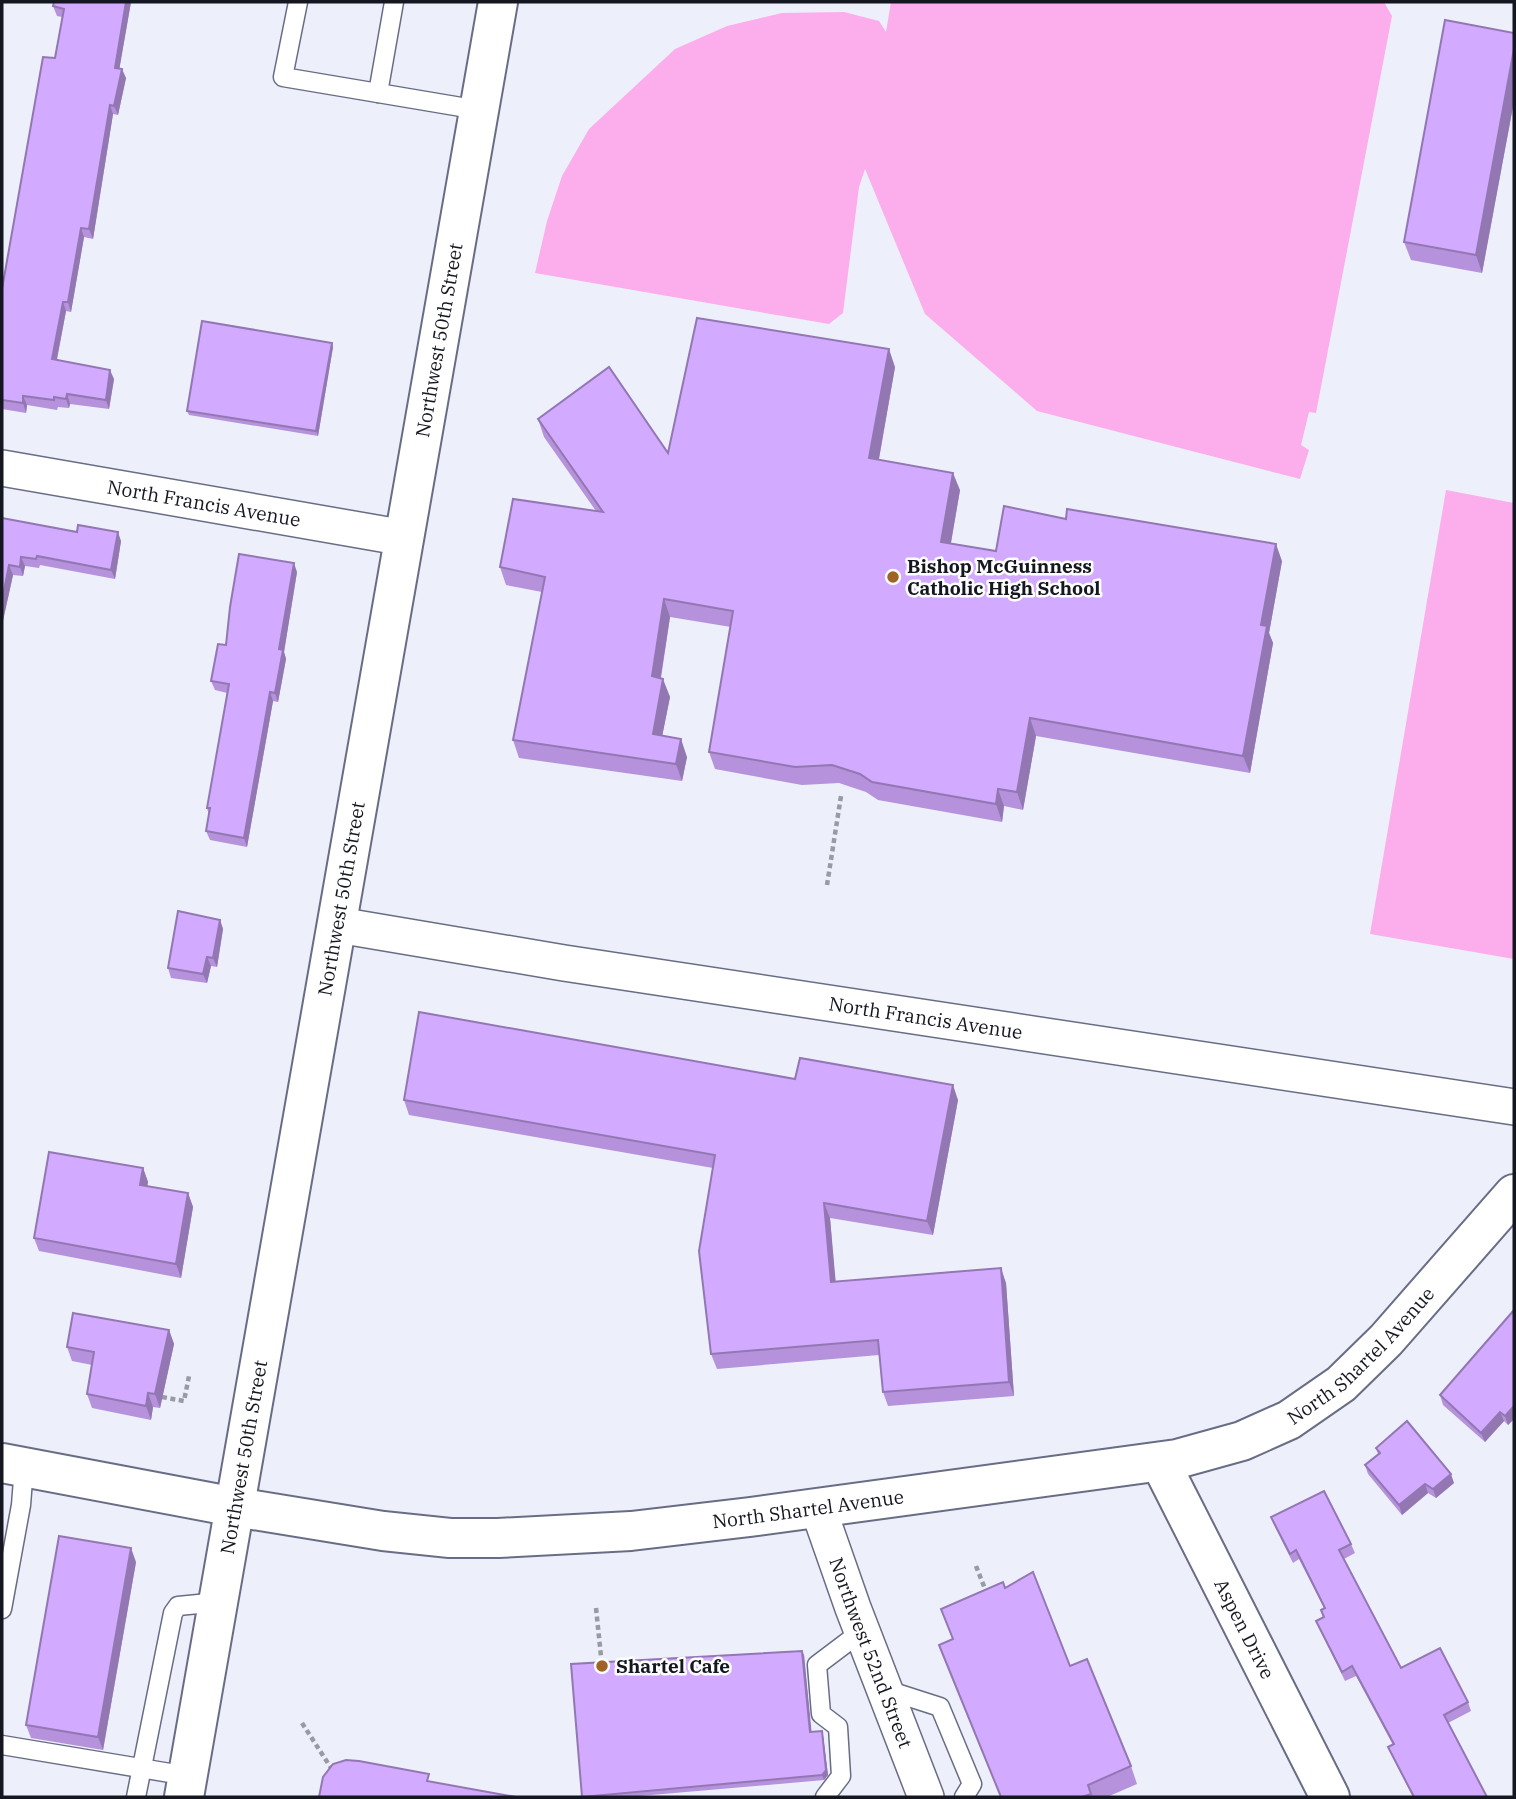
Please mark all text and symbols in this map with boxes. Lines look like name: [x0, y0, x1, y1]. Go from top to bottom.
street label: Northwest 50th Street: [410, 241, 468, 439]
street label: North Francis Avenue: [105, 475, 302, 532]
place label: Bishop McGuinness Catholic High School: [907, 554, 1101, 600]
marker: Bishop McGuinness Catholic High School: [885, 569, 901, 585]
street label: Northwest 50th Street: [312, 799, 370, 998]
street label: North Francis Avenue: [827, 991, 1024, 1044]
street label: North Shartel Avenue: [1282, 1282, 1439, 1430]
street label: Northwest 50th Street: [215, 1358, 272, 1556]
street label: North Shartel Avenue: [711, 1484, 905, 1533]
street label: Northwest 52nd Street: [824, 1554, 918, 1752]
street label: Aspen Drive: [1209, 1575, 1280, 1683]
place label: Shartel Cafe: [616, 1654, 730, 1678]
marker: Shartel Cafe: [594, 1658, 610, 1674]

